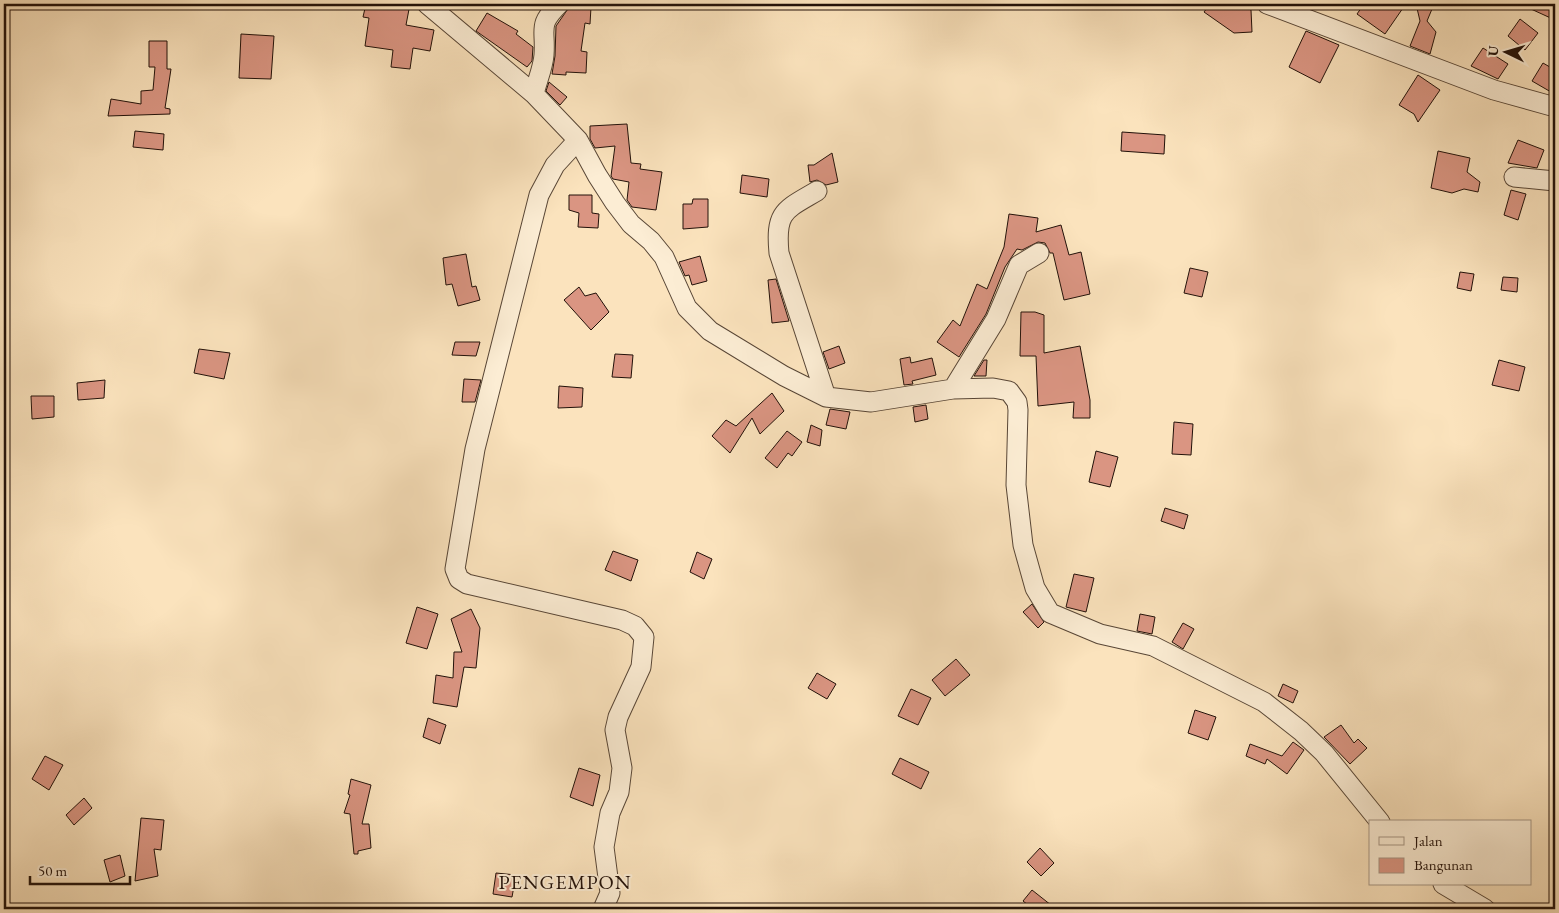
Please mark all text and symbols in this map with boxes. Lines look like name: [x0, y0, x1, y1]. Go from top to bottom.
north arrow: [1482, 28, 1532, 78]
text: U: [1484, 44, 1503, 57]
legend: [1369, 820, 1532, 886]
text: Jalan: [1412, 831, 1443, 850]
scale bar: [30, 853, 130, 885]
text: Bangunan: [1414, 855, 1473, 874]
text: 50 m: [38, 861, 67, 880]
district label: PENGEMPON: [498, 869, 632, 895]

